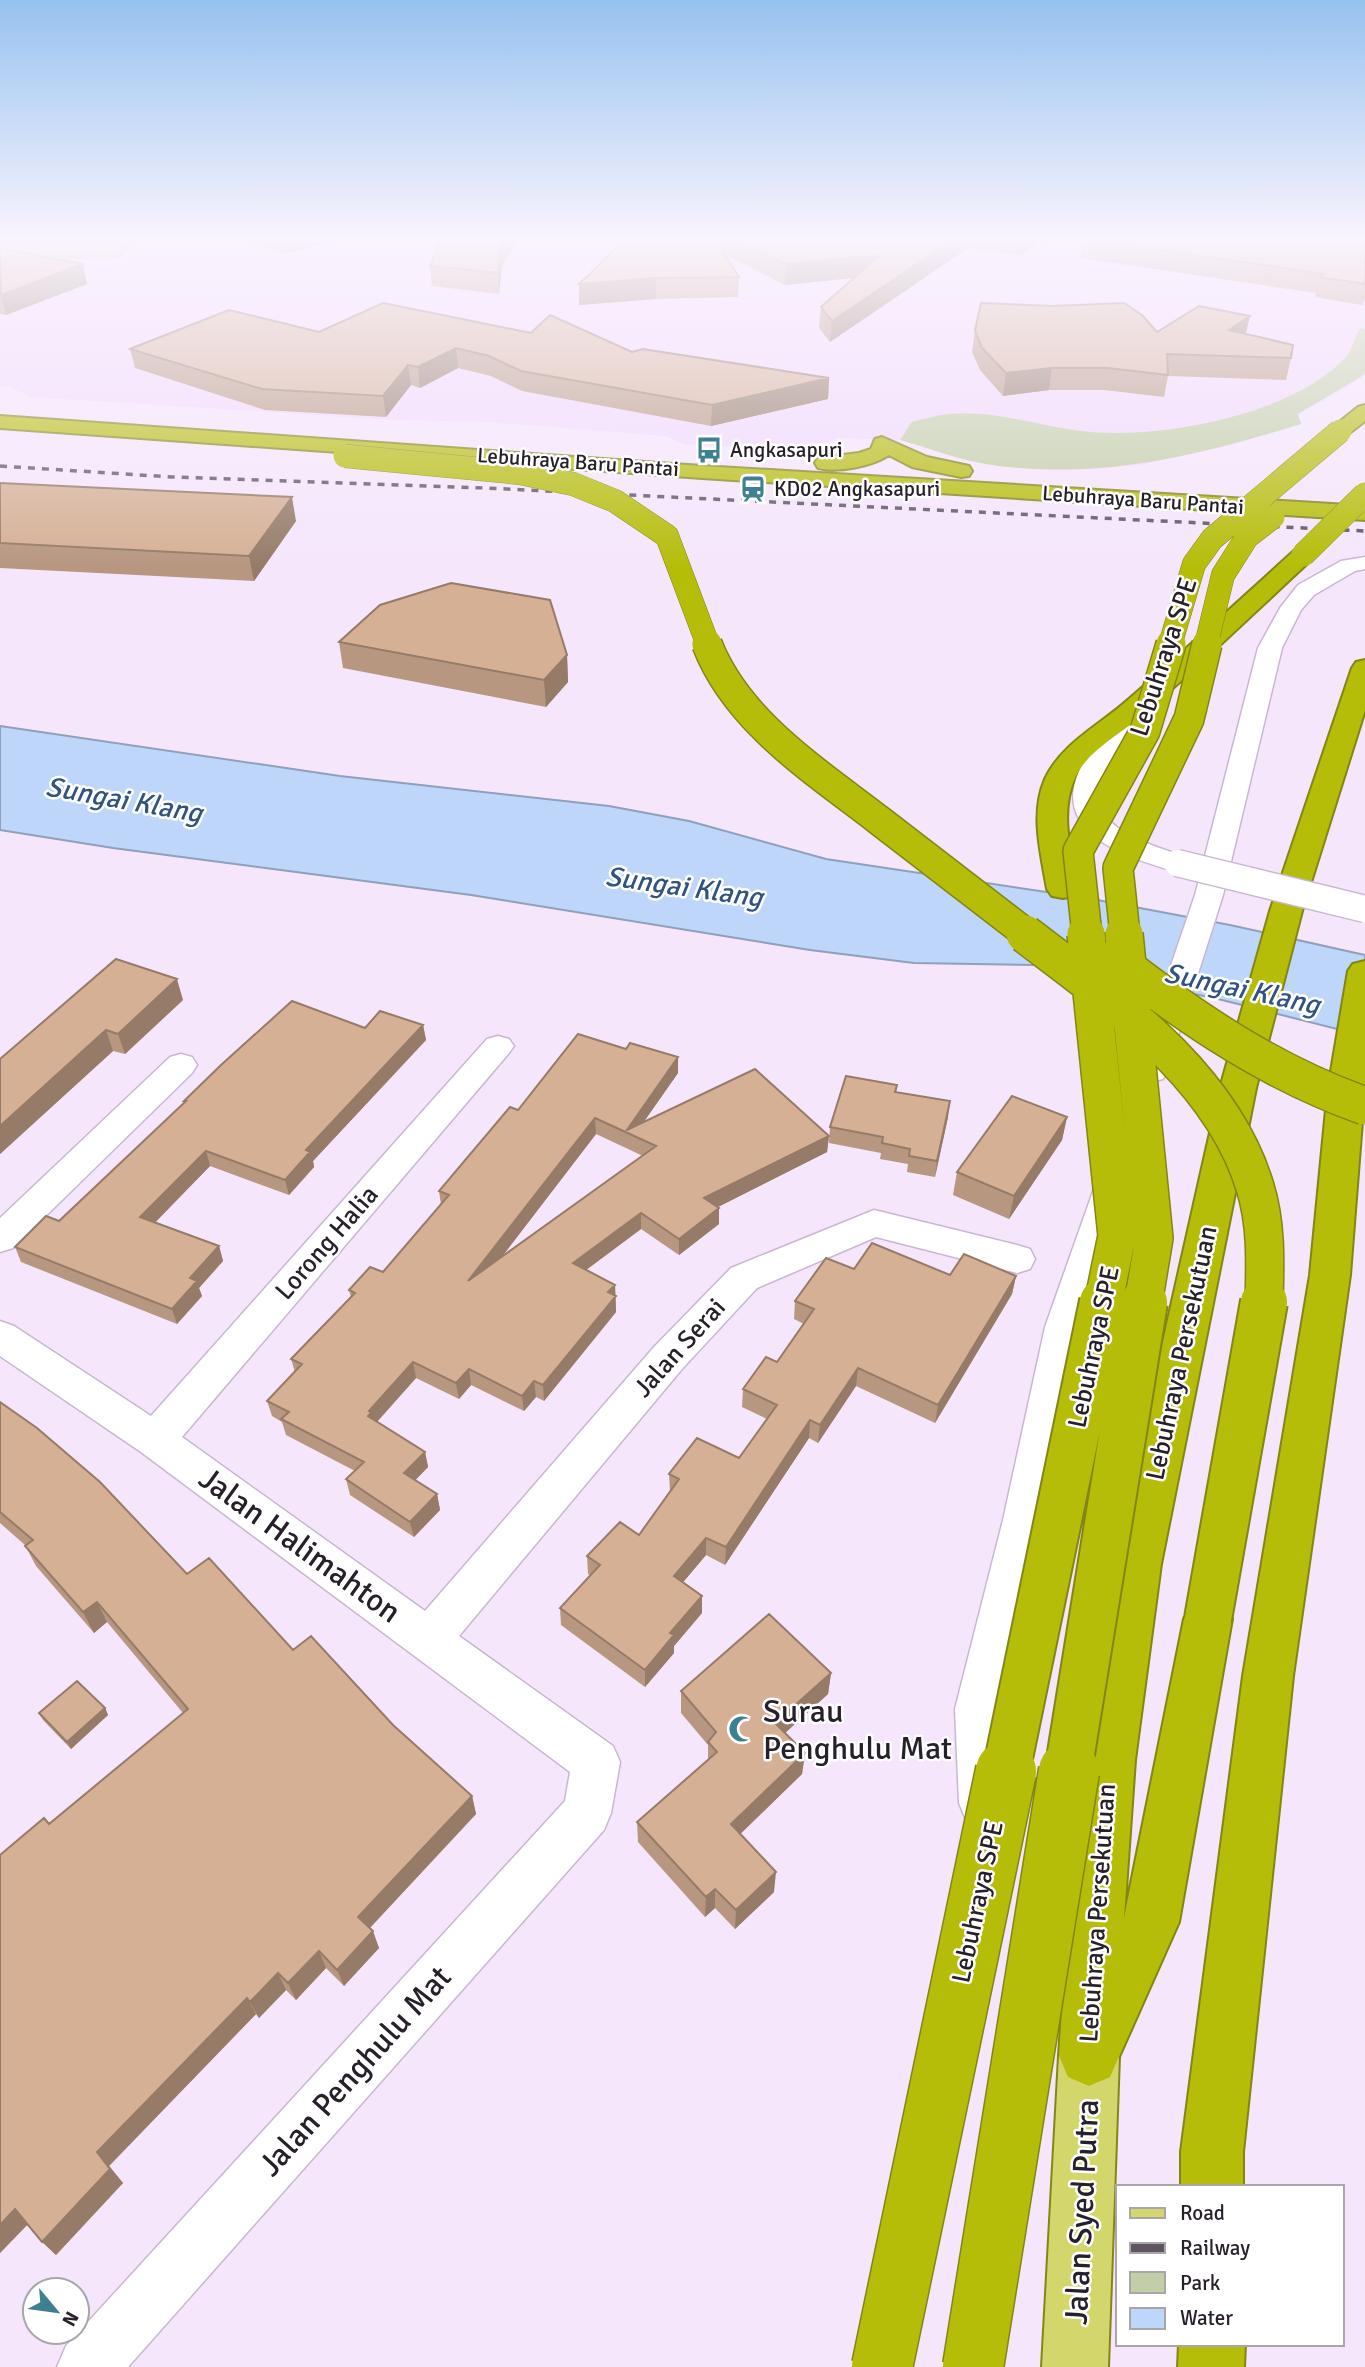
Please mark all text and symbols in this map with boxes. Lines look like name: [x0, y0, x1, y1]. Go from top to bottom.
bus stop icon: Angkasapuri: [694, 435, 724, 465]
place label: Angkasapuri: [730, 437, 843, 463]
street label: Lebuhraya Baru Pantai: [476, 442, 680, 482]
station icon: KD02 Angkasapuri: [738, 474, 768, 504]
place label: KD02 Angkasapuri: [774, 476, 940, 502]
street label: Lebuhraya Baru Pantai: [1041, 480, 1245, 520]
street label: Lebuhraya SPE: [1123, 574, 1205, 740]
water label: Sungai Klang: [43, 770, 207, 831]
water label: Sungai Klang: [603, 859, 767, 915]
water label: Sungai Klang: [1161, 956, 1325, 1023]
street label: Lorong Halia: [269, 1179, 385, 1307]
street label: Lebuhraya Persekutuan: [1139, 1223, 1225, 1483]
street label: Lebuhraya SPE: [1061, 1263, 1127, 1431]
street label: Jalan Serai: [627, 1292, 733, 1404]
street label: Jalan Halimahton: [192, 1459, 408, 1631]
place label: Surau Penghulu Mat: [763, 1692, 952, 1768]
mosque icon: Surau Penghulu Mat: [727, 1714, 757, 1744]
street label: Lebuhraya Persekutuan: [1073, 1782, 1123, 2044]
street label: Lebuhraya SPE: [945, 1818, 1011, 1986]
street label: Jalan Penghulu Mat: [251, 1958, 459, 2184]
street label: Jalan Syed Putra: [1057, 2098, 1107, 2326]
legend: [1116, 2185, 1344, 2346]
text: Road: [1180, 2200, 1225, 2226]
text: Railway: [1180, 2235, 1250, 2261]
text: Park: [1180, 2270, 1221, 2296]
north arrow: [21, 2276, 91, 2346]
text: Water: [1180, 2305, 1233, 2331]
text: N: [56, 2307, 84, 2330]

